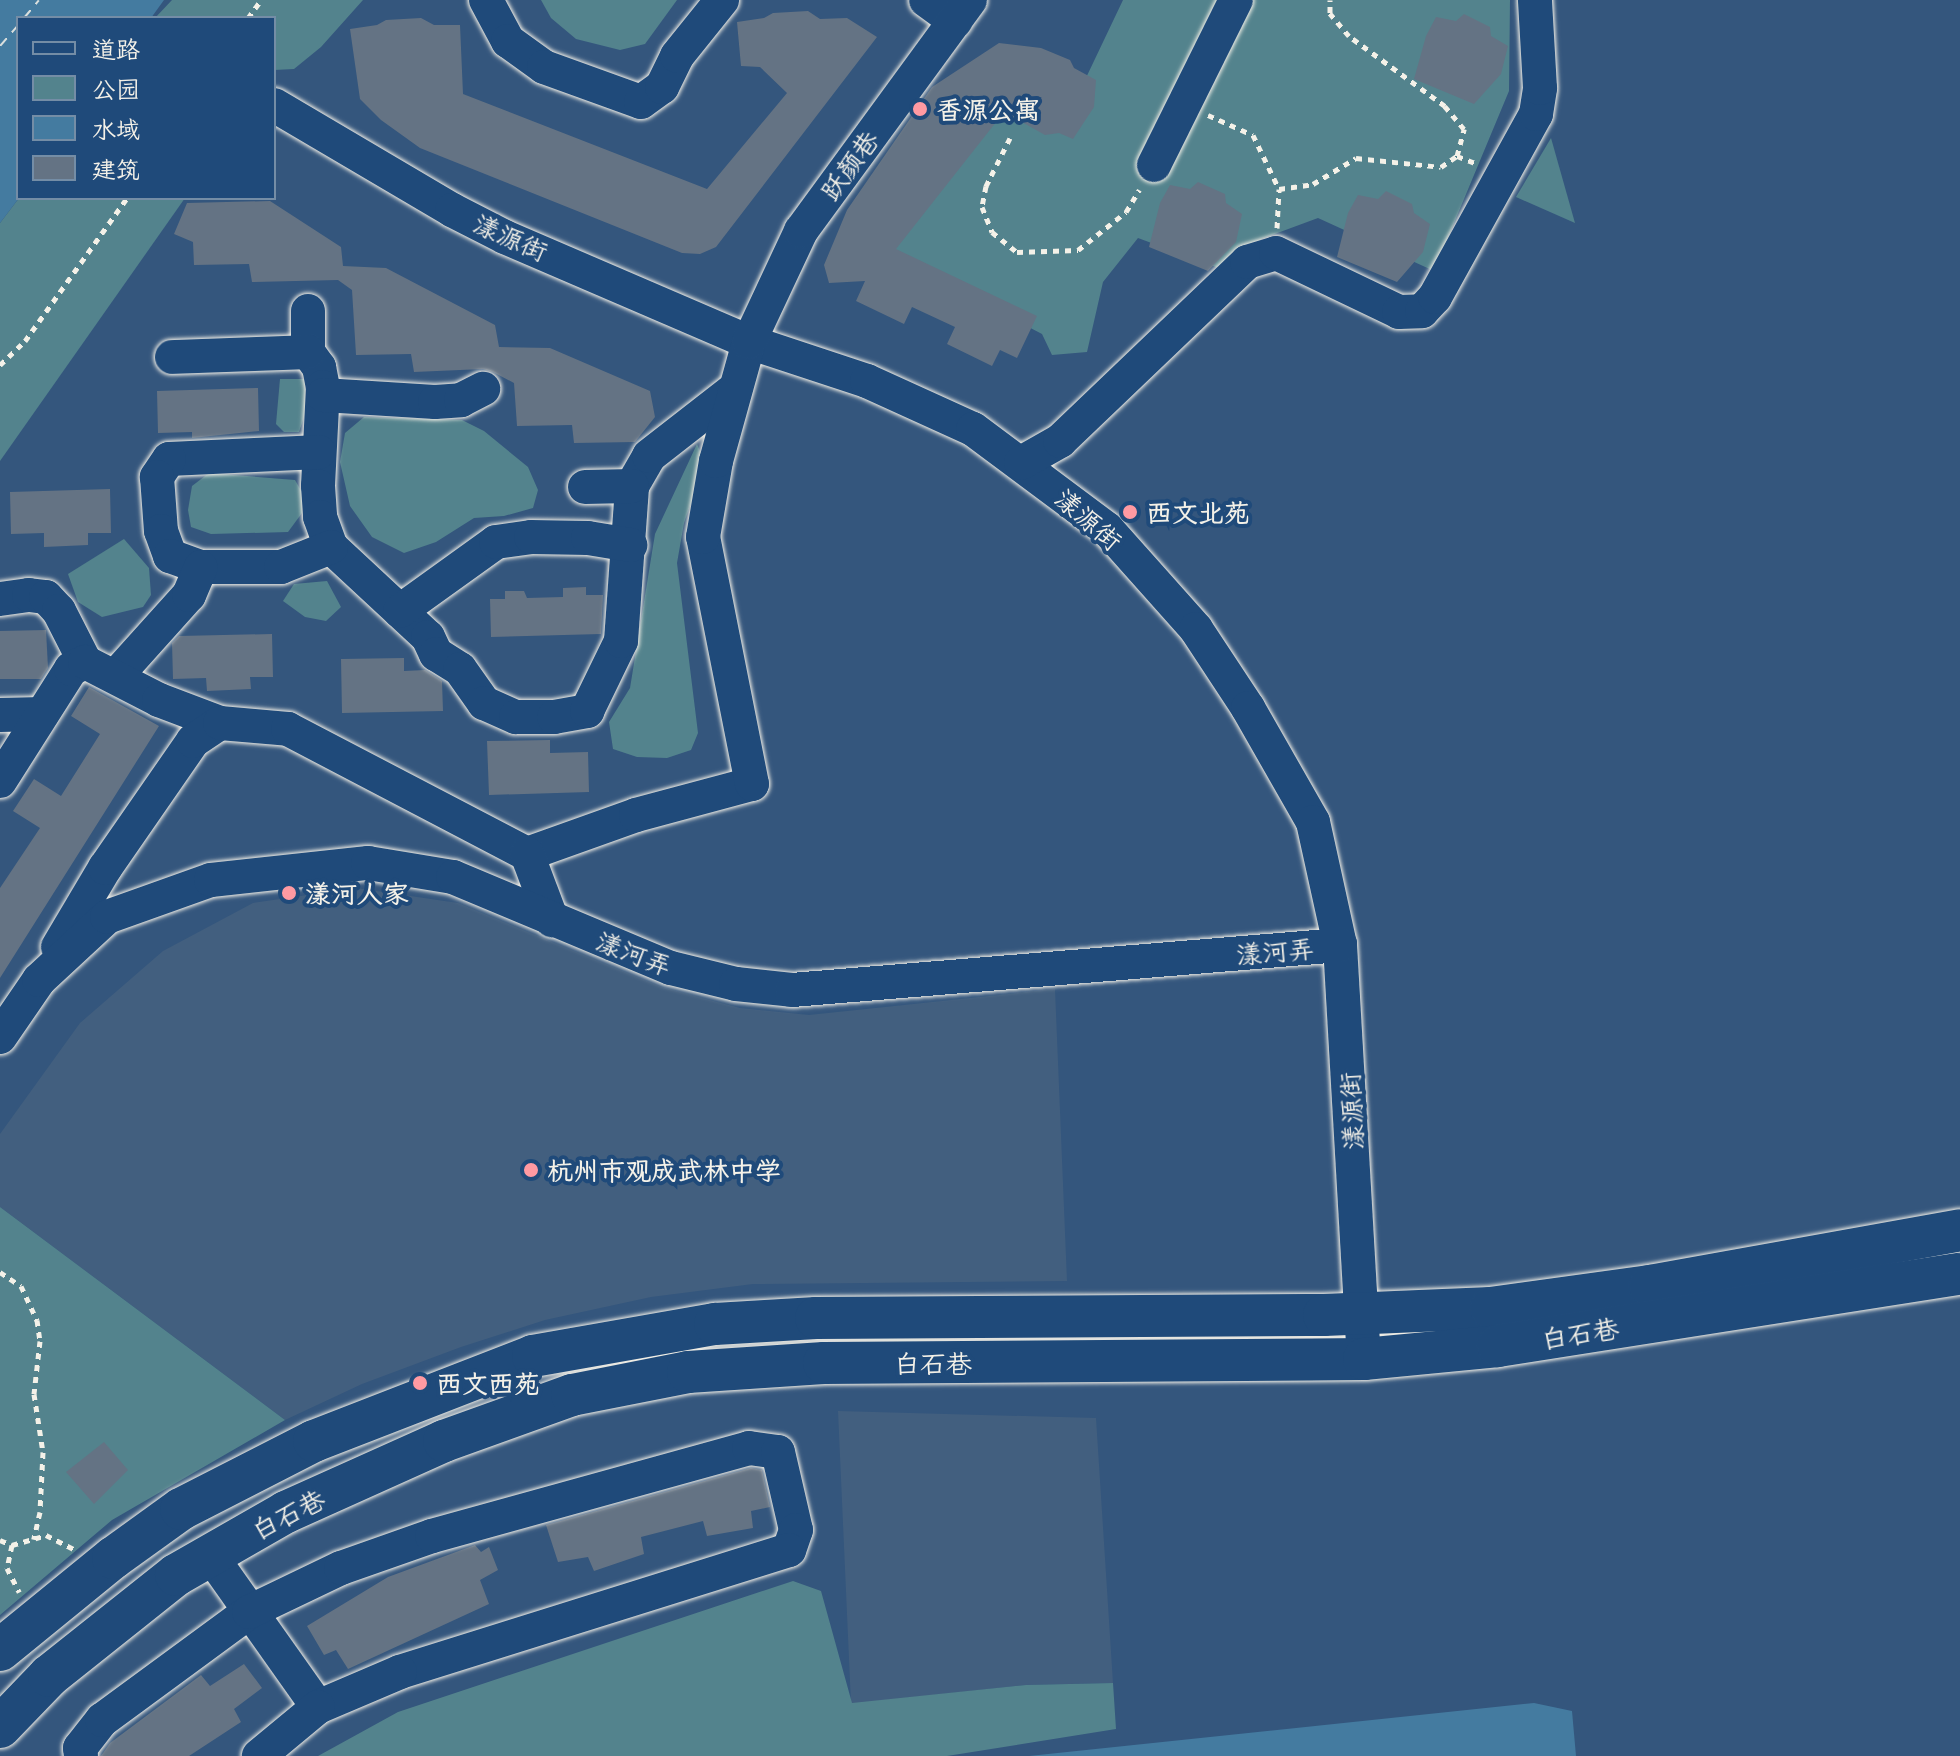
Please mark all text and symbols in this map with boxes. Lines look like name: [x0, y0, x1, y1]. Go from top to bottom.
legend: [16, 16, 276, 200]
text: 道路: [92, 30, 140, 66]
text: 公园: [92, 70, 140, 106]
place label: 香源公寓: [936, 93, 1040, 125]
marker: 香源公寓: [911, 100, 929, 118]
text: 水域: [92, 110, 140, 146]
street label: 跃颜巷: [813, 124, 885, 206]
text: 建筑: [92, 150, 140, 186]
street label: 漾源街: [469, 207, 553, 267]
street label: 漾源街: [1049, 482, 1129, 556]
place label: 西文北苑: [1146, 496, 1250, 528]
marker: 西文北苑: [1121, 503, 1139, 521]
place label: 漾河人家: [305, 877, 409, 909]
marker: 漾河人家: [280, 884, 298, 902]
street label: 漾河弄: [592, 924, 676, 982]
street label: 漾河弄: [1235, 932, 1315, 970]
street label: 漾源街: [1333, 1071, 1369, 1151]
place label: 杭州市观成武林中学: [547, 1154, 781, 1186]
marker: 杭州市观成武林中学: [522, 1161, 540, 1179]
street label: 白石巷: [1539, 1311, 1621, 1355]
street label: 白石巷: [894, 1347, 972, 1379]
place label: 西文西苑: [436, 1367, 540, 1399]
marker: 西文西苑: [411, 1374, 429, 1392]
street label: 白石巷: [246, 1482, 330, 1546]

